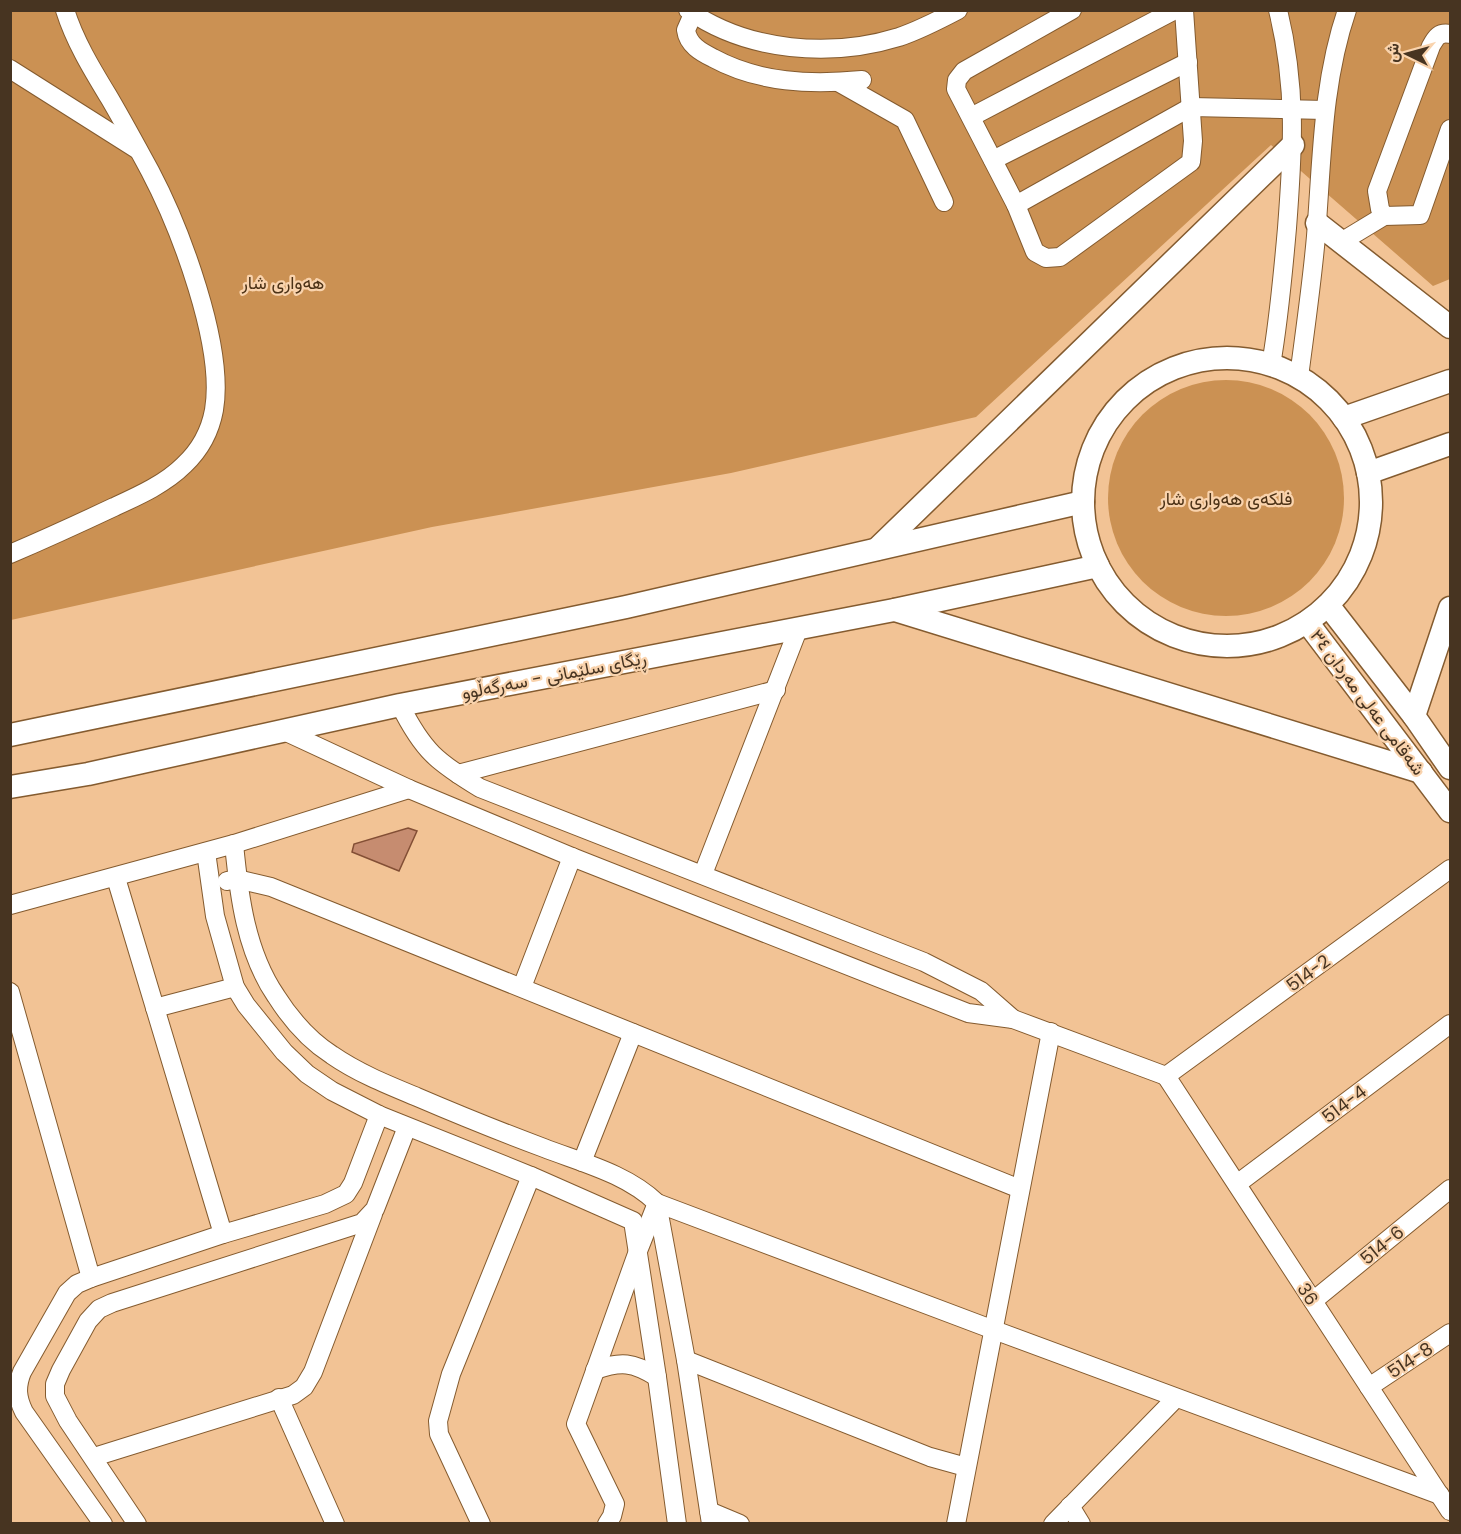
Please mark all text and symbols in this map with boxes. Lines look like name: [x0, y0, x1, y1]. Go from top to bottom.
north arrow: [1377, 24, 1437, 84]
text: ش: [1380, 42, 1405, 63]
park label: هەواری شار: [241, 270, 324, 295]
park label: فلکەی هەواری شار: [1159, 486, 1292, 511]
street label: شەقامی عەلی مەردان ٣٤: [1305, 624, 1431, 780]
street label: ڕێگای سلێمانی - سەرگەڵوو: [460, 645, 649, 707]
street label: 514-2: [1281, 949, 1335, 997]
street label: 514-4: [1317, 1079, 1371, 1129]
street label: 514-6: [1355, 1220, 1409, 1270]
street label: 36: [1292, 1278, 1324, 1310]
street label: 514-8: [1382, 1336, 1438, 1384]

